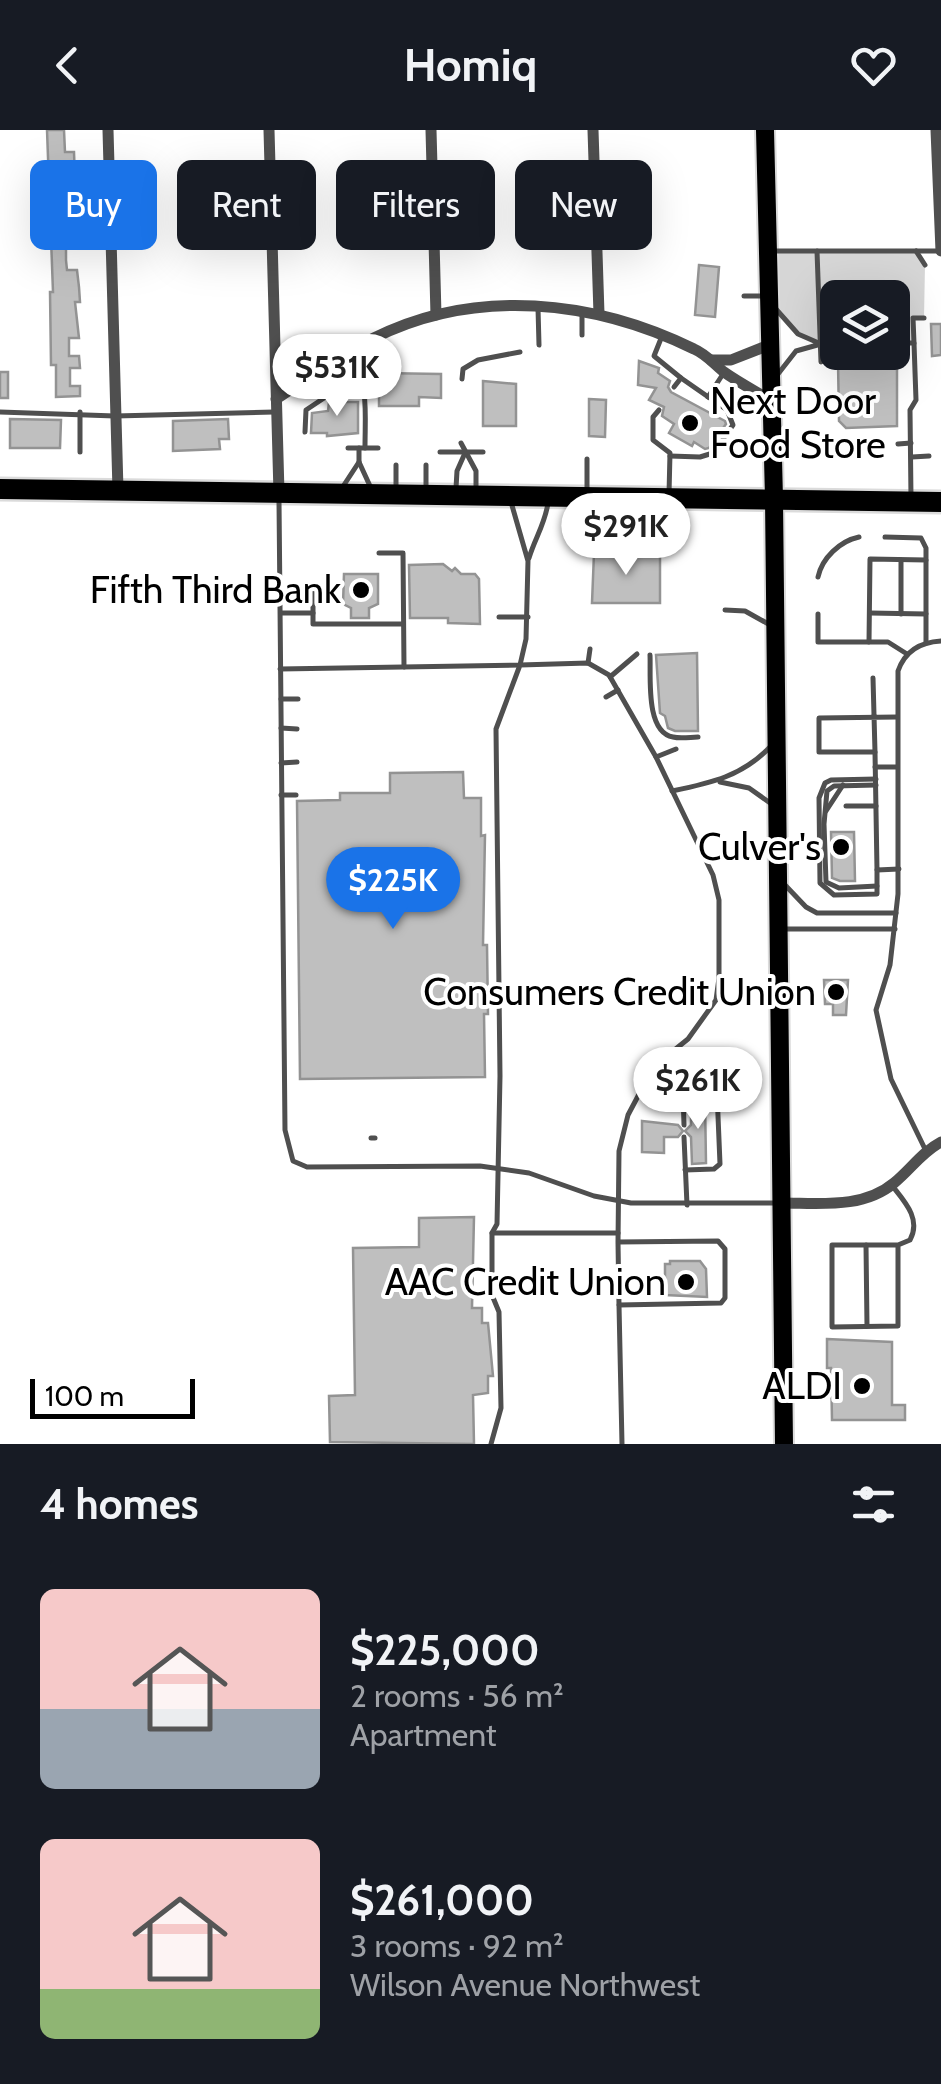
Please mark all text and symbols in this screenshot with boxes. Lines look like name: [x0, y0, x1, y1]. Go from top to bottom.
icon: back: [40, 38, 95, 93]
text: Homiq: [404, 38, 537, 92]
icon: heart: [846, 38, 901, 93]
chip: Buy: [30, 160, 157, 250]
chip: Rent: [177, 160, 316, 250]
chip: Filters: [336, 160, 495, 250]
chip: New: [515, 160, 652, 250]
map controls: [820, 280, 910, 370]
button: layers: [820, 280, 910, 370]
pin: $531K: [267, 334, 407, 419]
text: $531K: [295, 347, 379, 386]
place label: Next Door Food Store: [710, 377, 886, 468]
marker: Next Door Food Store: [679, 412, 701, 434]
pin: $291K: [556, 493, 696, 578]
text: $291K: [583, 506, 669, 545]
place label: Fifth Third Bank: [90, 566, 341, 613]
marker: Fifth Third Bank: [350, 579, 372, 601]
place label: Culver's: [698, 823, 821, 870]
marker: Culver's: [830, 836, 852, 858]
pin: $225K: [323, 847, 463, 932]
text: $225K: [348, 860, 438, 899]
place label: Consumers Credit Union: [423, 968, 816, 1015]
marker: Consumers Credit Union: [825, 981, 847, 1003]
pin: $261K: [628, 1047, 768, 1132]
text: $261K: [655, 1060, 741, 1099]
place label: AAC Credit Union: [385, 1258, 666, 1305]
marker: AAC Credit Union: [675, 1271, 697, 1293]
place label: ALDI: [762, 1362, 842, 1409]
scale bar: [30, 1374, 195, 1418]
marker: ALDI: [851, 1375, 873, 1397]
text: 100 m: [45, 1379, 124, 1413]
icon: filters: [846, 1477, 901, 1532]
text: 4 homes: [40, 1478, 199, 1530]
text: $225,000: [350, 1624, 540, 1676]
icon: home: [120, 1629, 240, 1749]
text: 2 rooms · 56 m²: [350, 1676, 564, 1715]
text: Apartment: [350, 1715, 497, 1754]
text: $261,000: [350, 1874, 534, 1926]
icon: home: [120, 1879, 240, 1999]
text: 3 rooms · 92 m²: [350, 1926, 564, 1965]
text: Wilson Avenue Northwest: [350, 1965, 700, 2004]

